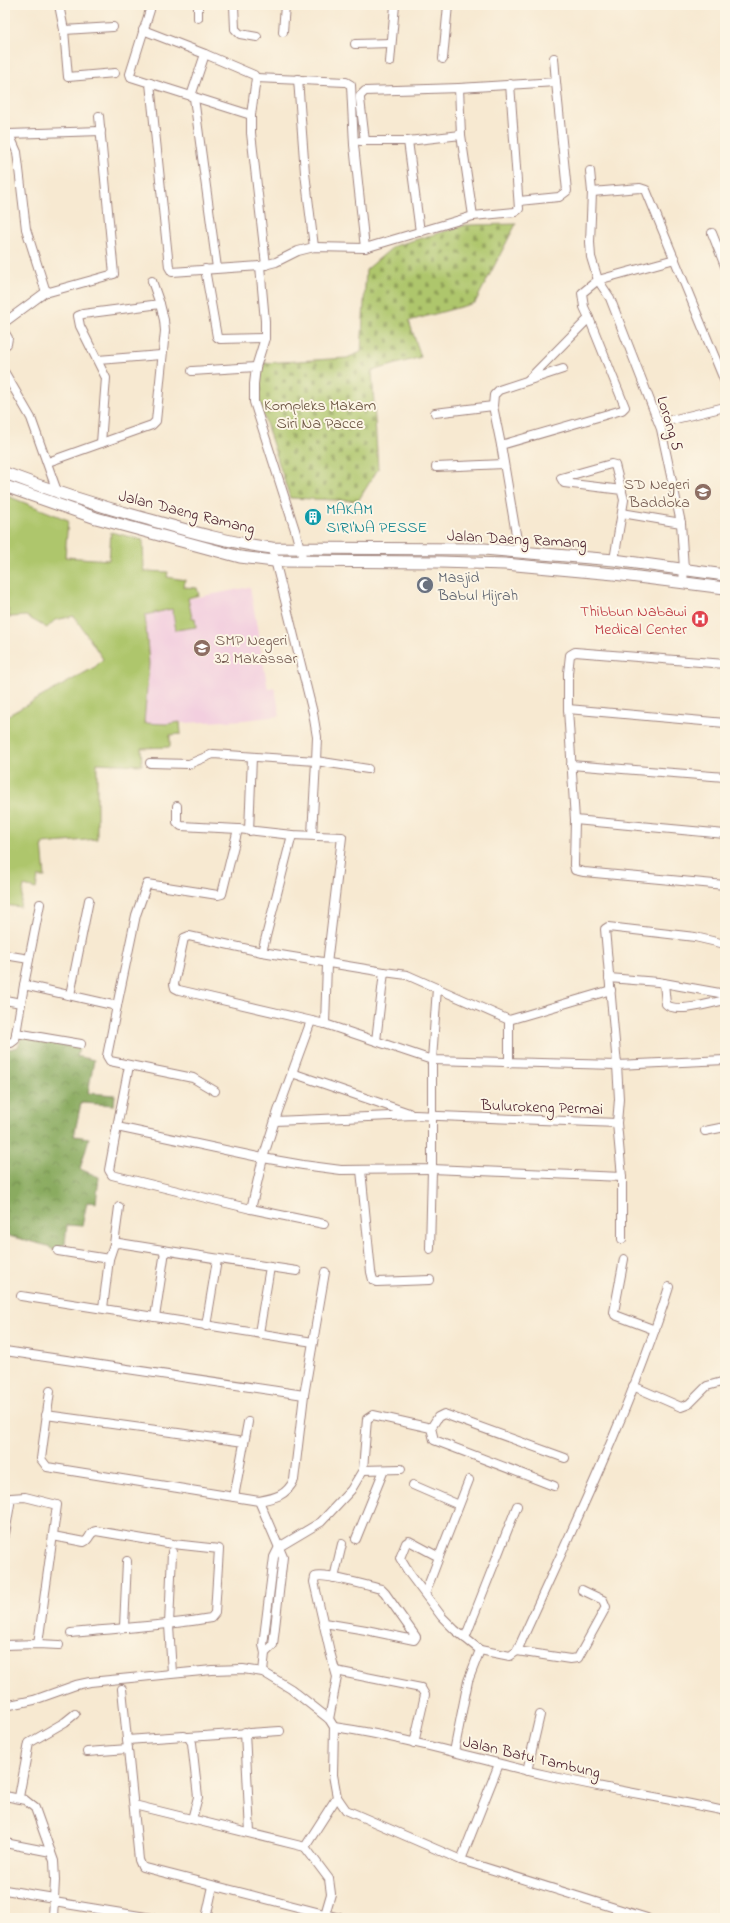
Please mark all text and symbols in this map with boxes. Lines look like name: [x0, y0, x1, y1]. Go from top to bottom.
street label: Lorong 5: [649, 393, 689, 454]
park label: Kompleks Makam Siri Na Pacce: [264, 394, 376, 436]
place label: SD Negeri Baddoka: [624, 473, 690, 515]
school or university icon: SD Negeri Baddoka: [693, 482, 713, 502]
street label: Jalan Daeng Ramang: [116, 484, 257, 542]
place label: MAKAM SIRI'NA PESSE: [326, 498, 427, 540]
building icon: MAKAM SIRI'NA PESSE: [303, 507, 323, 527]
street label: Jalan Daeng Ramang: [446, 524, 587, 556]
place label: Masjid Babul Hijrah: [437, 566, 518, 608]
mosque icon: Masjid Babul Hijrah: [415, 575, 435, 595]
place label: Thibbun Nabawi Medical Center: [580, 600, 687, 642]
hospital icon: Thibbun Nabawi Medical Center: [690, 609, 710, 629]
place label: SMP Negeri 32 Makassar: [215, 629, 297, 671]
school or university icon: SMP Negeri 32 Makassar: [192, 638, 212, 658]
street label: Bulurokeng Permai: [479, 1094, 603, 1122]
street label: Jalan Batu Tambung: [460, 1730, 603, 1785]

